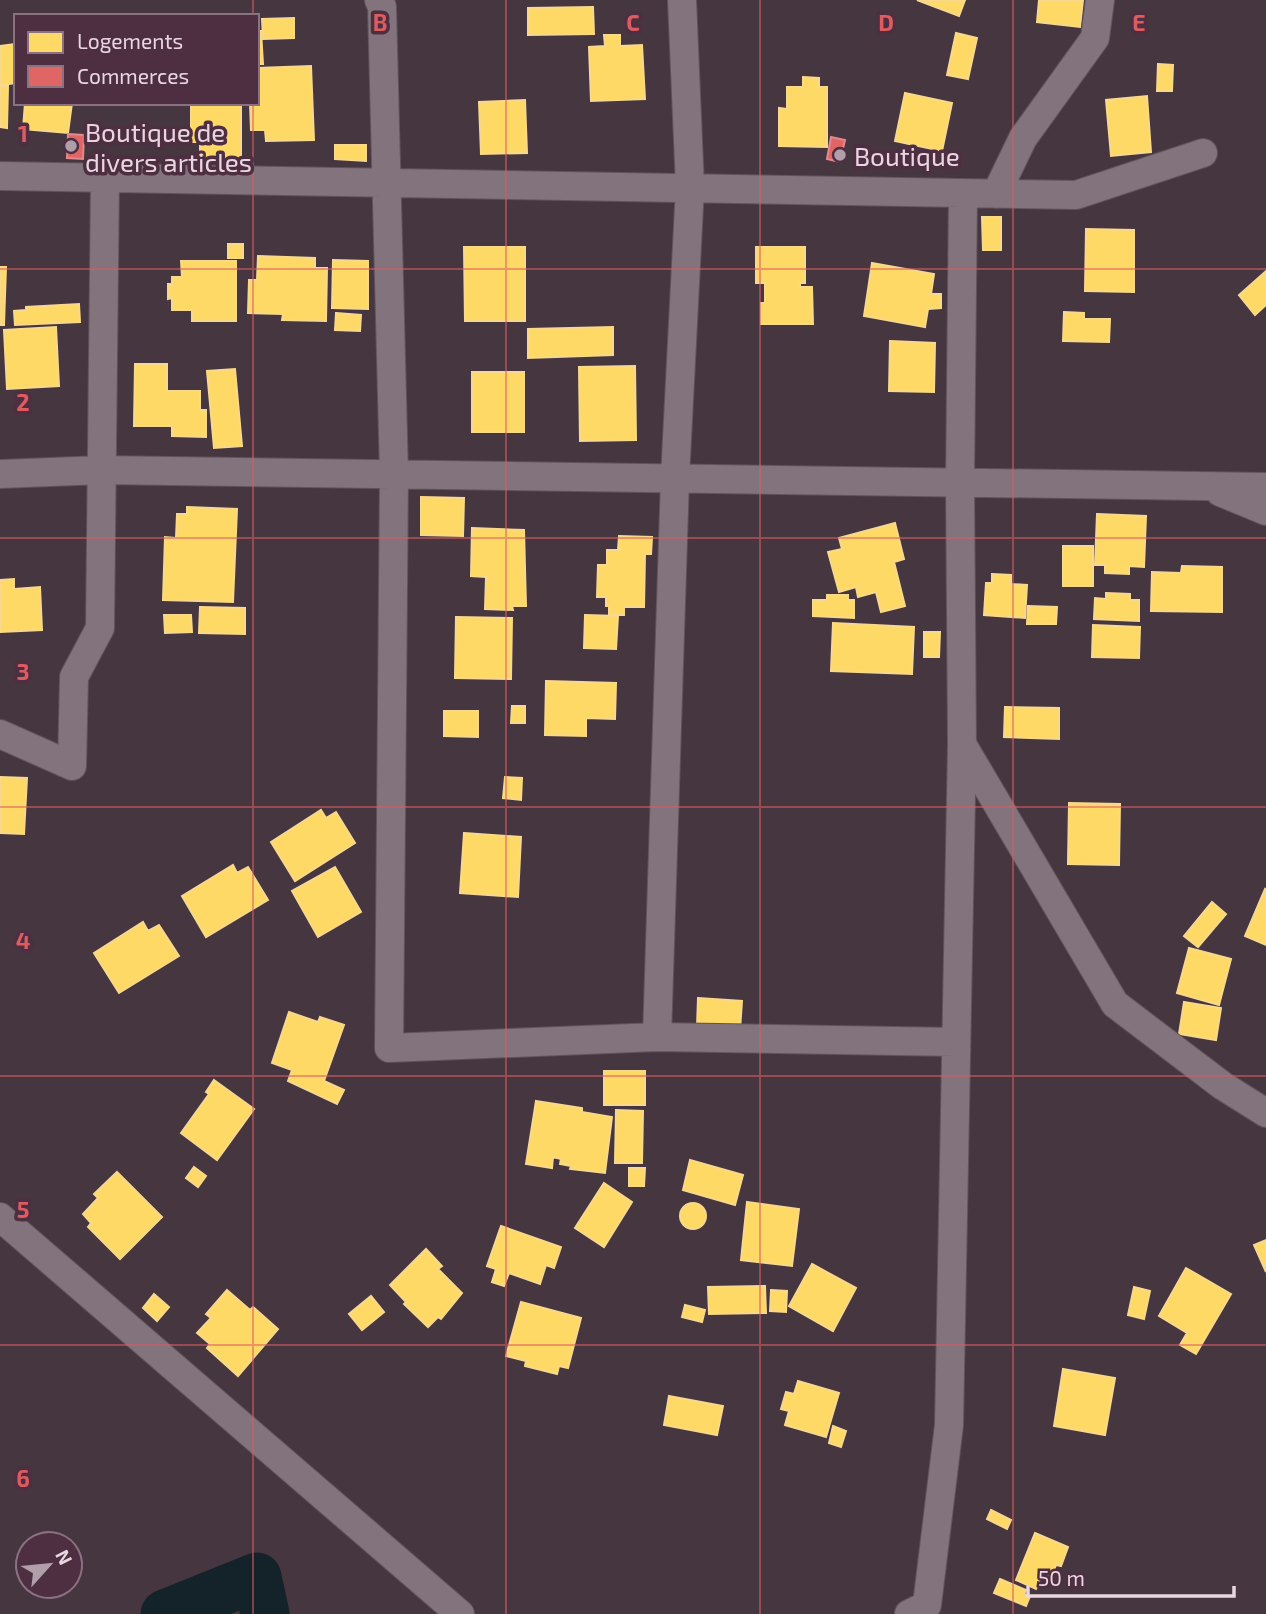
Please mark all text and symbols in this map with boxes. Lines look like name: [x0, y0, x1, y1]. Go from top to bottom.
text: B: [373, 8, 387, 36]
text: C: [626, 8, 640, 36]
text: D: [878, 8, 894, 36]
text: E: [1132, 8, 1146, 36]
legend: [14, 14, 259, 105]
text: Logements: [77, 28, 183, 53]
text: Commerces: [77, 63, 189, 88]
place label: Boutique de divers articles: [85, 116, 252, 177]
text: 1: [18, 119, 28, 147]
marker: Boutique de divers articles: [63, 138, 79, 154]
place label: Boutique: [854, 140, 960, 171]
marker: Boutique: [832, 147, 848, 163]
text: 2: [16, 388, 30, 416]
text: 3: [16, 657, 30, 685]
text: 4: [16, 926, 30, 954]
text: 5: [17, 1195, 29, 1223]
text: 6: [16, 1464, 30, 1492]
north arrow: [14, 1530, 84, 1600]
text: N: [51, 1546, 78, 1568]
scale bar: [1028, 1554, 1234, 1598]
text: 50 m: [1038, 1565, 1085, 1590]

